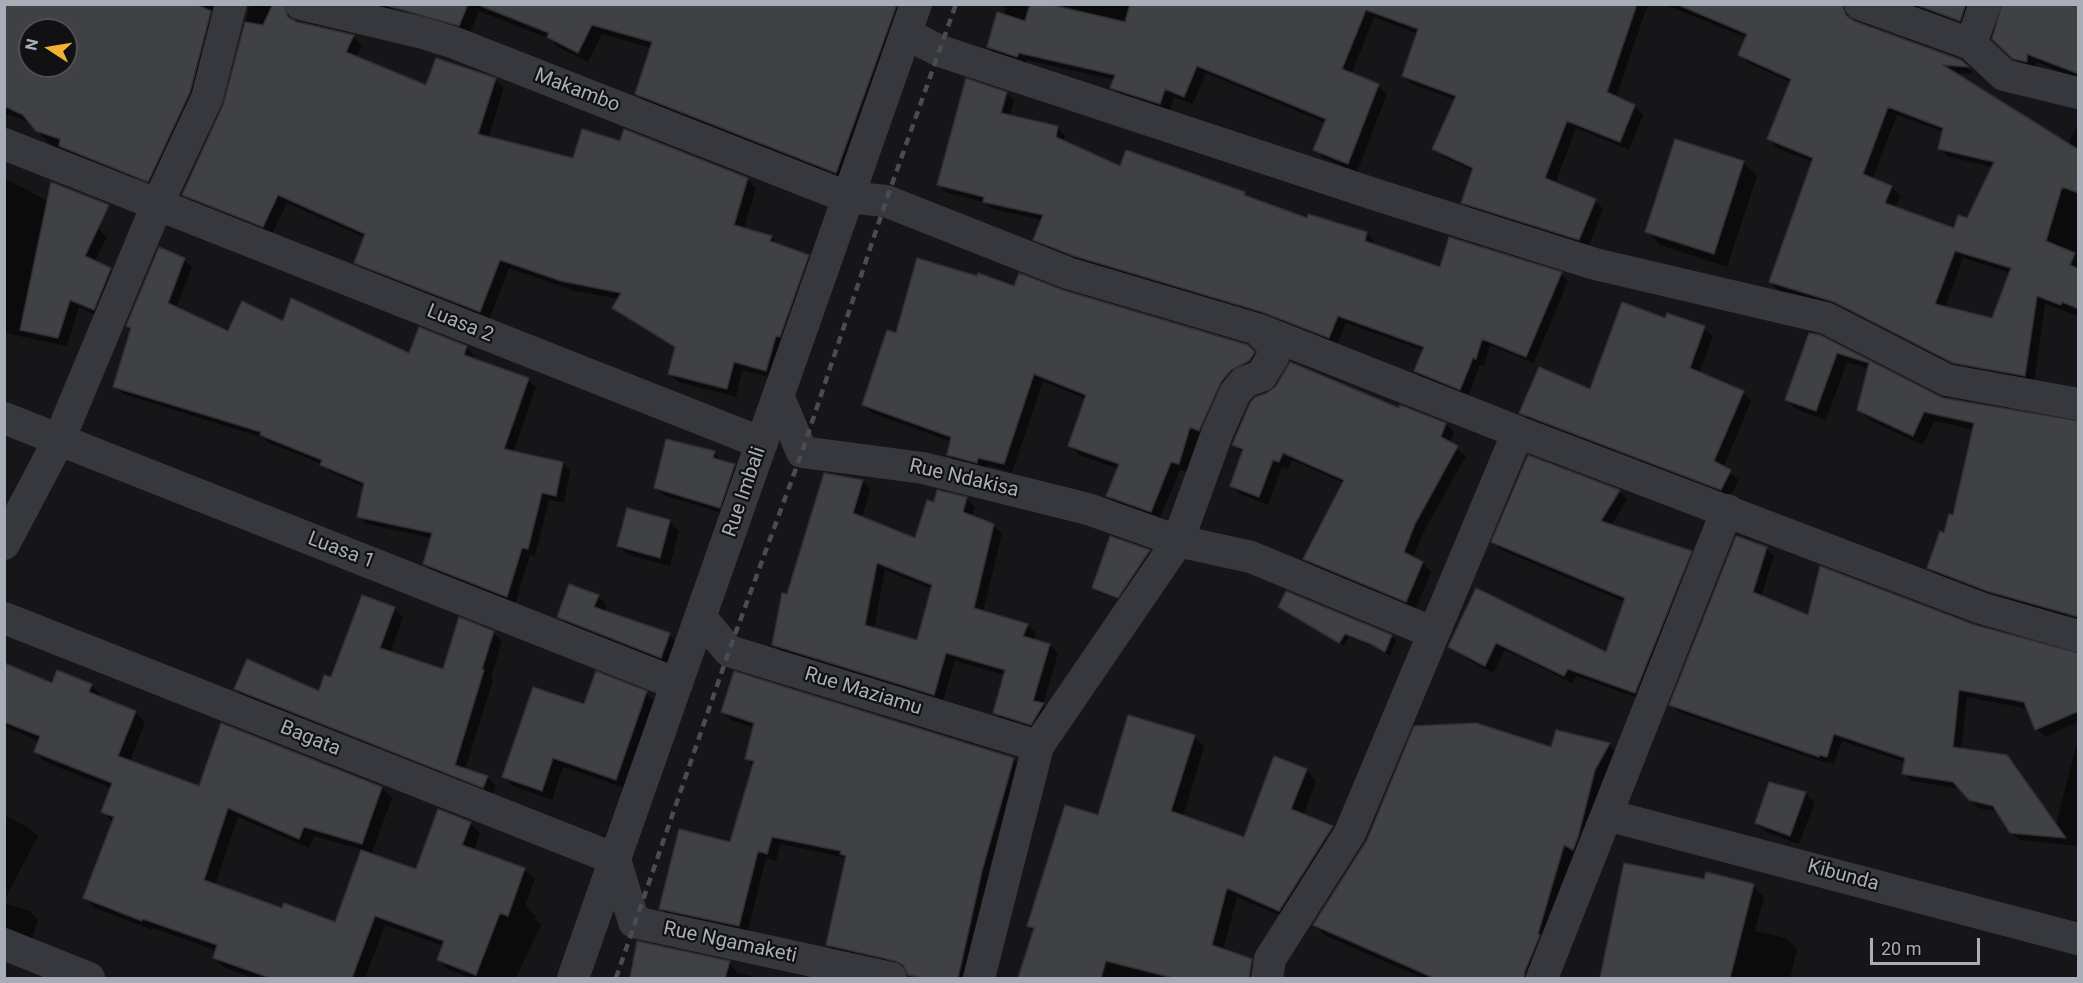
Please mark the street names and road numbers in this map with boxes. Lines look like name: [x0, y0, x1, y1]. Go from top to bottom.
street label: Makambo: [531, 64, 623, 118]
street label: Luasa 2: [423, 300, 497, 348]
street label: Rue Imbali: [718, 444, 772, 540]
street label: Rue Ndakisa: [907, 455, 1021, 503]
street label: Luasa 1: [304, 527, 378, 575]
street label: Rue Maziamu: [801, 663, 925, 721]
street label: Bagata: [276, 716, 344, 762]
street label: Kibunda: [1805, 855, 1881, 897]
street label: Rue Ngamaketi: [661, 917, 799, 969]

